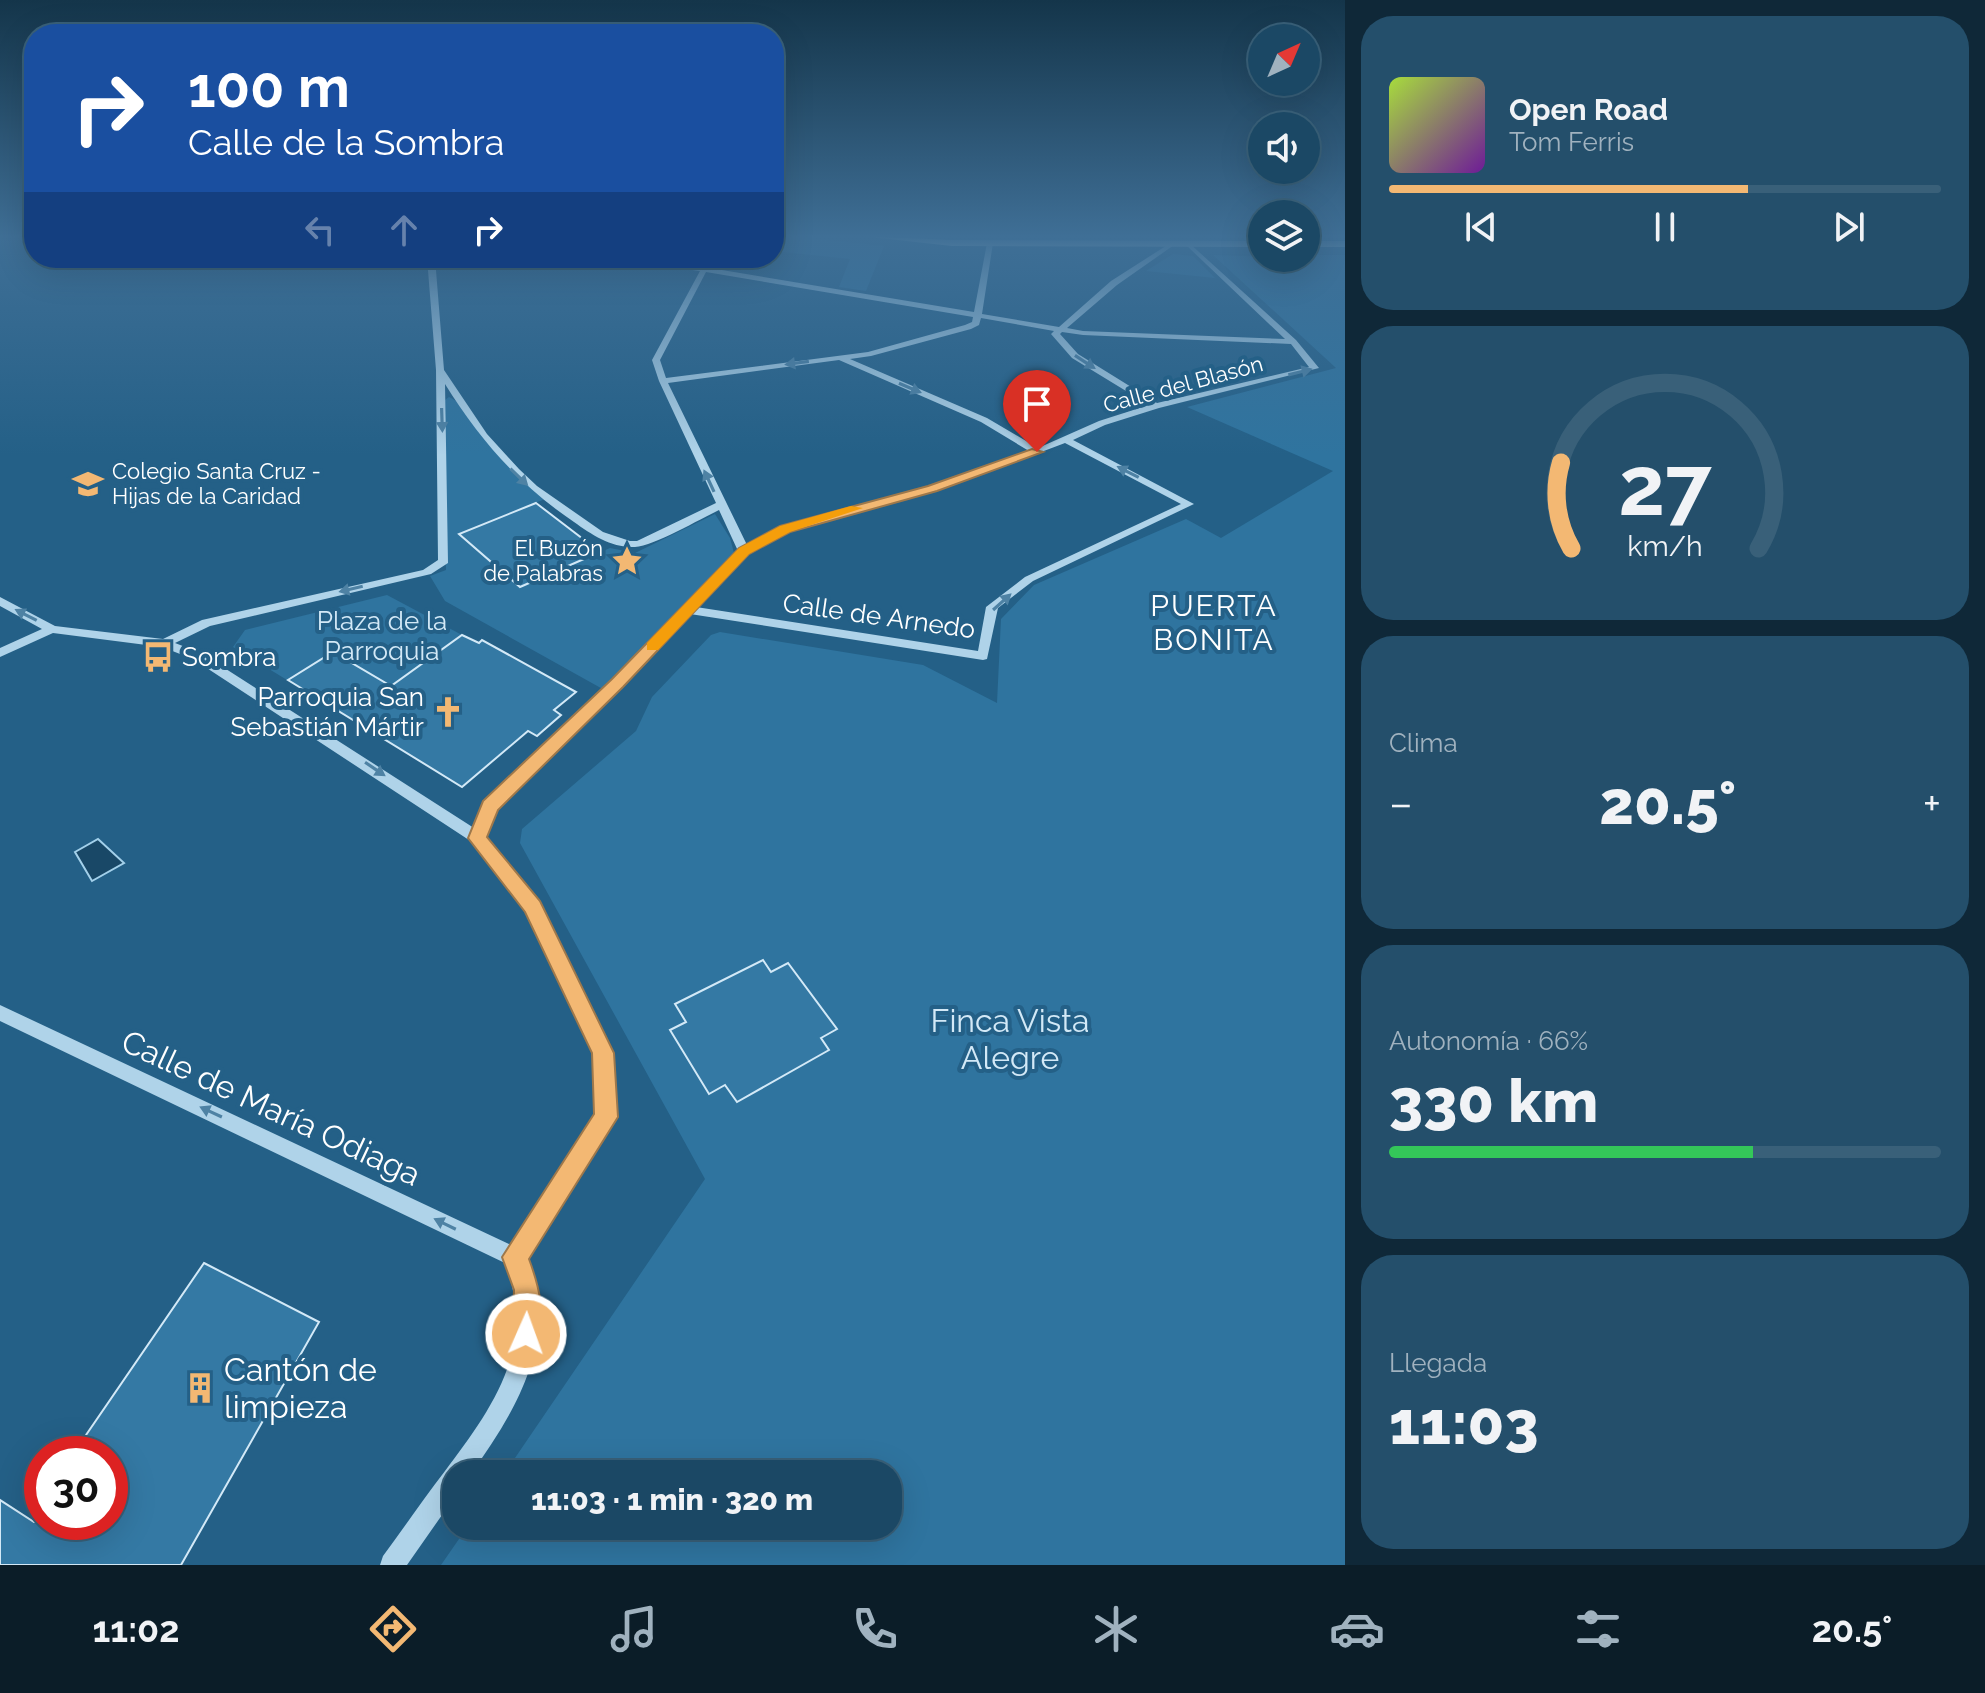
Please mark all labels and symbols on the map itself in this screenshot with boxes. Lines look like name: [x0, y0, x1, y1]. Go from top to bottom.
north arrow: [1248, 24, 1320, 96]
street label: Calle del Blasón: [1100, 350, 1266, 418]
one-way arrow: [1074, 354, 1096, 368]
one-way arrow: [784, 357, 809, 370]
one-way arrow: [1287, 365, 1312, 377]
pin: [1003, 370, 1071, 452]
one-way arrow: [898, 381, 921, 394]
one-way arrow: [435, 408, 448, 433]
place label: Colegio Santa Cruz - Hijas de la Caridad: [112, 458, 321, 509]
one-way arrow: [1116, 465, 1139, 478]
school or university icon: Colegio Santa Cruz - Hijas de la Caridad: [71, 467, 105, 501]
one-way arrow: [509, 467, 528, 486]
one-way arrow: [702, 470, 716, 493]
place label: El Buzón de Palabras: [483, 535, 603, 586]
place icon: El Buzón de Palabras: [610, 544, 644, 578]
one-way arrow: [338, 583, 363, 596]
street label: Calle de Arnedo: [781, 588, 977, 644]
district label: PUERTA BONITA: [1150, 588, 1278, 657]
one-way arrow: [992, 593, 1011, 611]
park label: Plaza de la Parroquia: [317, 606, 447, 666]
one-way arrow: [15, 608, 38, 622]
bus stop icon: Sombra: [141, 640, 175, 674]
place label: Sombra: [182, 642, 276, 672]
place label: Parroquia San Sebastián Mártir: [230, 682, 424, 742]
church icon: Parroquia San Sebastián Mártir: [431, 695, 465, 729]
one-way arrow: [364, 762, 386, 776]
park label: Finca Vista Alegre: [931, 1002, 1089, 1076]
street label: Calle de María Odiaga: [116, 1022, 426, 1193]
one-way arrow: [199, 1105, 222, 1118]
one-way arrow: [434, 1217, 457, 1231]
position arrow: [484, 1292, 568, 1376]
place label: Cantón de limpieza: [224, 1351, 377, 1425]
building icon: Cantón de limpieza: [183, 1371, 217, 1405]
speed limit sign: 30: [24, 1436, 128, 1540]

